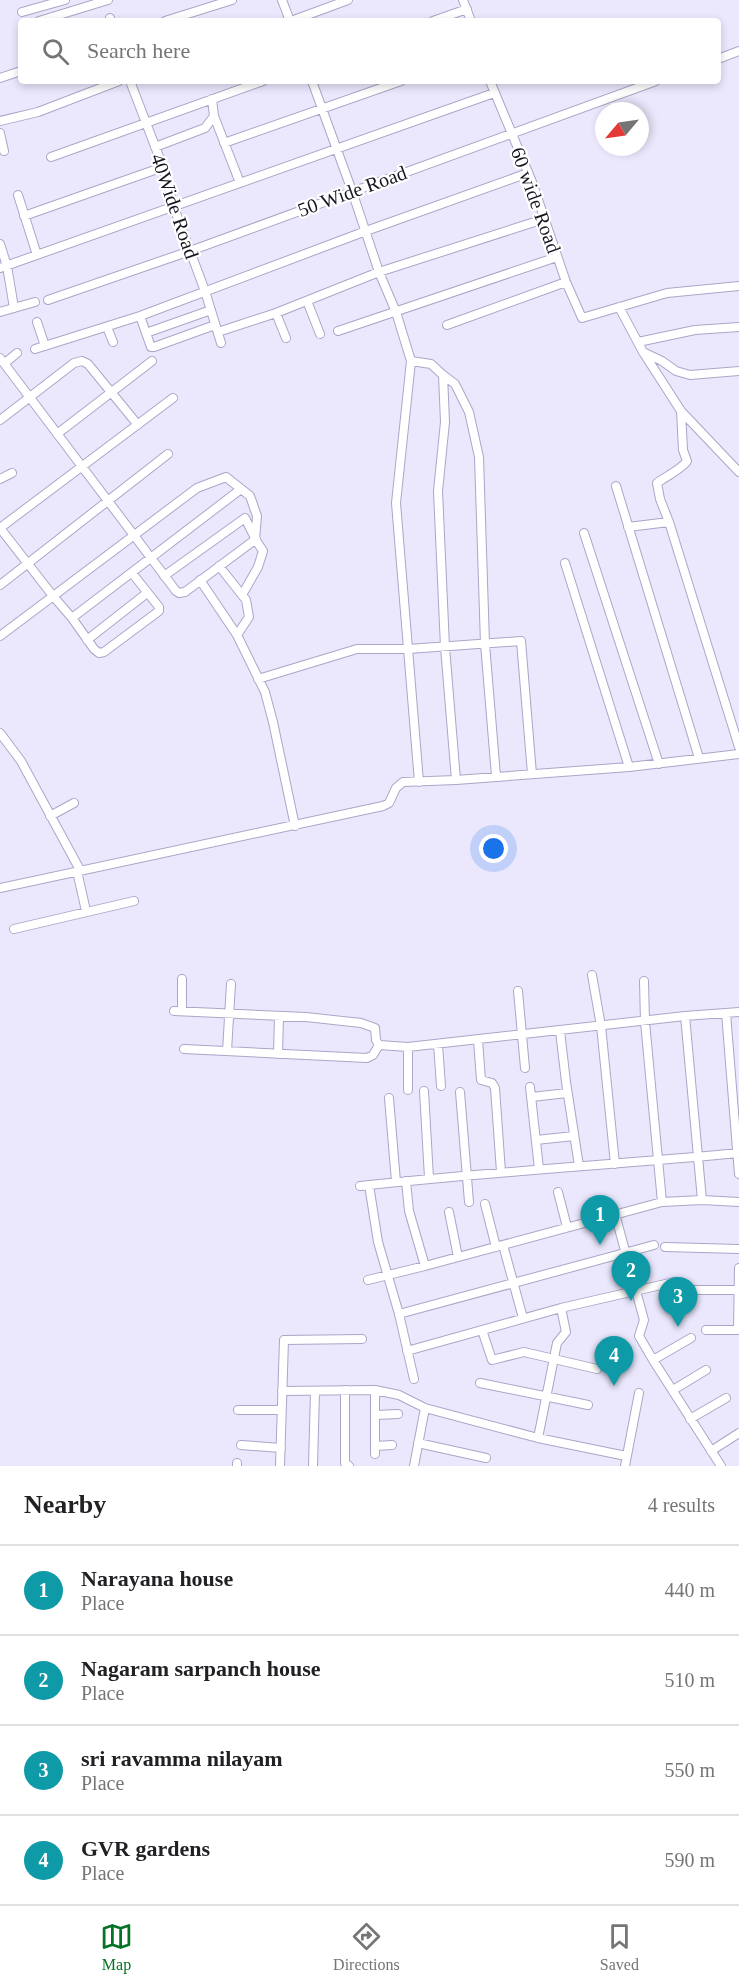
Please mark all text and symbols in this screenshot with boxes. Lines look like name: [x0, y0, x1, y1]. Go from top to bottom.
search box: [18, 18, 721, 84]
icon: search: [39, 35, 72, 68]
text: Search here: [87, 38, 190, 63]
north arrow: [595, 102, 649, 156]
street label: 60 wide Road: [507, 144, 565, 256]
street label: 40Wide Road: [147, 151, 203, 261]
street label: 50 Wide Road: [294, 161, 410, 221]
your location: [479, 834, 508, 863]
pin: 1: [580, 1196, 620, 1245]
pin: 2: [612, 1252, 650, 1301]
pin: 3: [658, 1278, 698, 1327]
pin: 4: [594, 1336, 634, 1386]
text: Nearby: [24, 1490, 106, 1519]
text: 4 results: [648, 1494, 715, 1516]
text: Narayana house: [81, 1566, 233, 1591]
text: 1: [39, 1579, 49, 1601]
text: 440 m: [664, 1579, 715, 1601]
text: Place: [81, 1592, 124, 1614]
text: Nagaram sarpanch house: [81, 1656, 321, 1681]
text: 2: [39, 1669, 49, 1691]
text: 510 m: [664, 1669, 715, 1691]
text: Place: [81, 1682, 124, 1704]
text: sri ravamma nilayam: [81, 1746, 283, 1771]
text: 3: [39, 1759, 49, 1781]
text: 550 m: [664, 1759, 715, 1781]
text: Place: [81, 1772, 124, 1794]
text: GVR gardens: [81, 1836, 210, 1861]
text: 4: [39, 1849, 49, 1871]
text: 590 m: [664, 1849, 715, 1871]
text: Place: [81, 1862, 124, 1884]
tab: Map: [100, 1920, 133, 1974]
tab: Directions: [333, 1920, 400, 1974]
tab: Saved: [600, 1920, 639, 1974]

